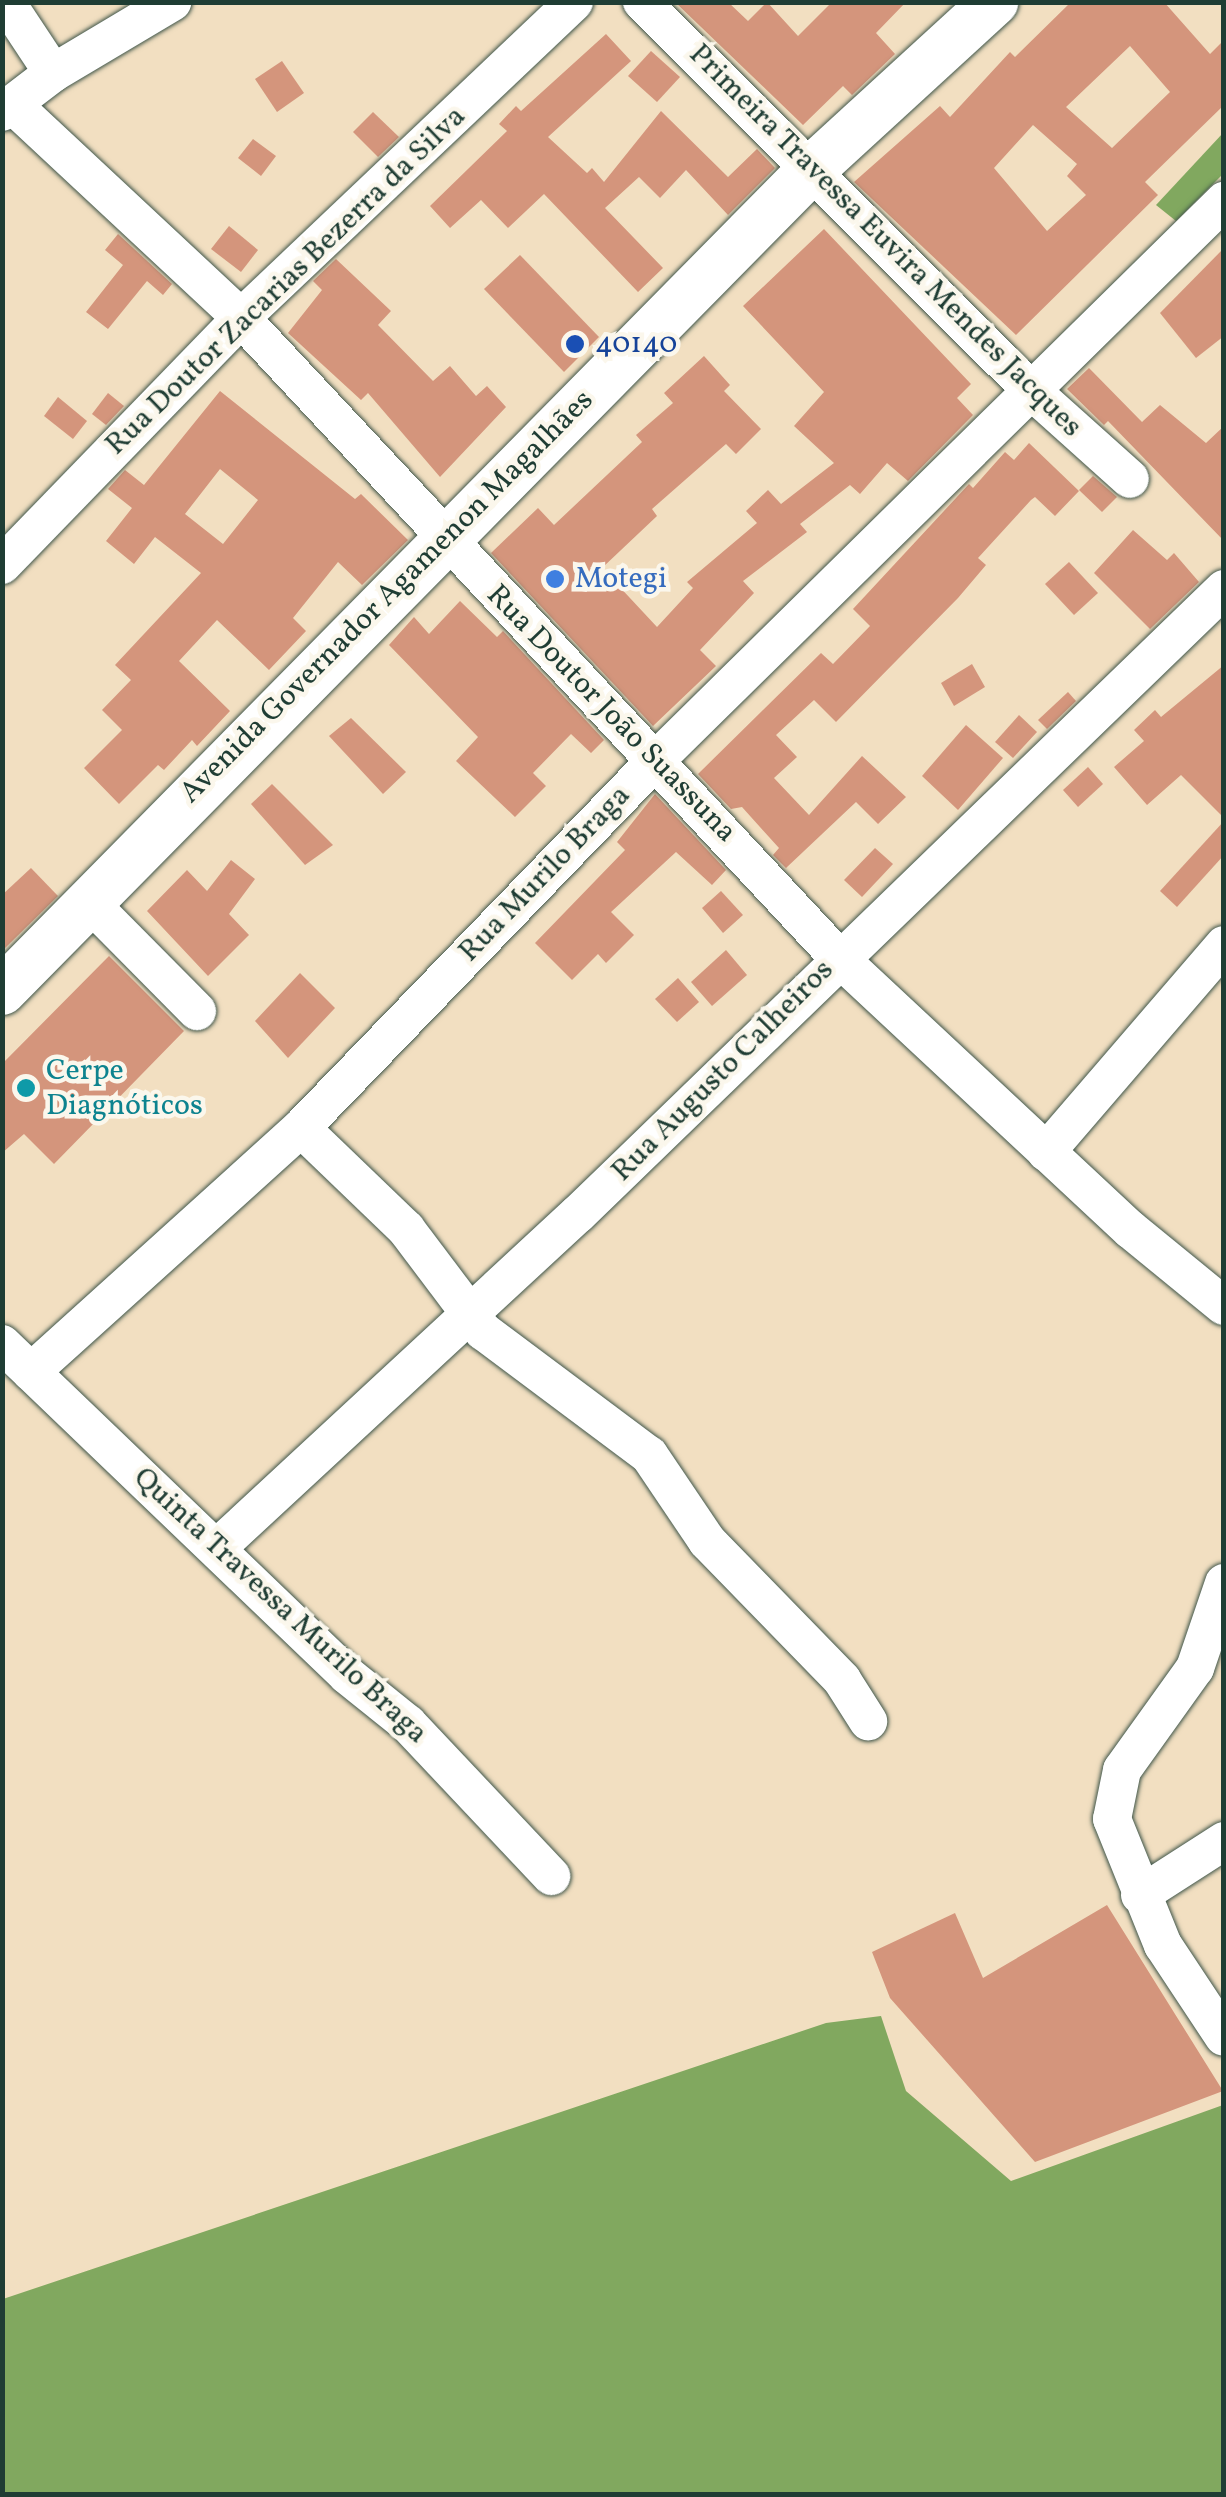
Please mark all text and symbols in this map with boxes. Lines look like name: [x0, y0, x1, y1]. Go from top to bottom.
street label: Primeira Travessa Euvira Mendes Jacques: [681, 37, 1089, 445]
street label: Rua Doutor Zacarias Bezerra da Silva: [98, 99, 474, 463]
place label: 40140: [595, 326, 677, 362]
marker: 40140: [564, 333, 586, 355]
street label: Avenida Governador Agamenon Magalhães: [173, 383, 601, 811]
place label: Motegi: [575, 561, 667, 597]
marker: Motegi: [544, 568, 566, 590]
street label: Rua Doutor João Suassuna: [478, 578, 744, 850]
street label: Rua Murilo Braga: [452, 778, 638, 970]
street label: Rua Augusto Calheiros: [605, 953, 841, 1189]
place label: Cerpe Diagnóticos: [46, 1053, 203, 1124]
marker: Cerpe Diagnóticos: [15, 1077, 37, 1099]
street label: Quinta Travessa Murilo Braga: [125, 1460, 435, 1752]

